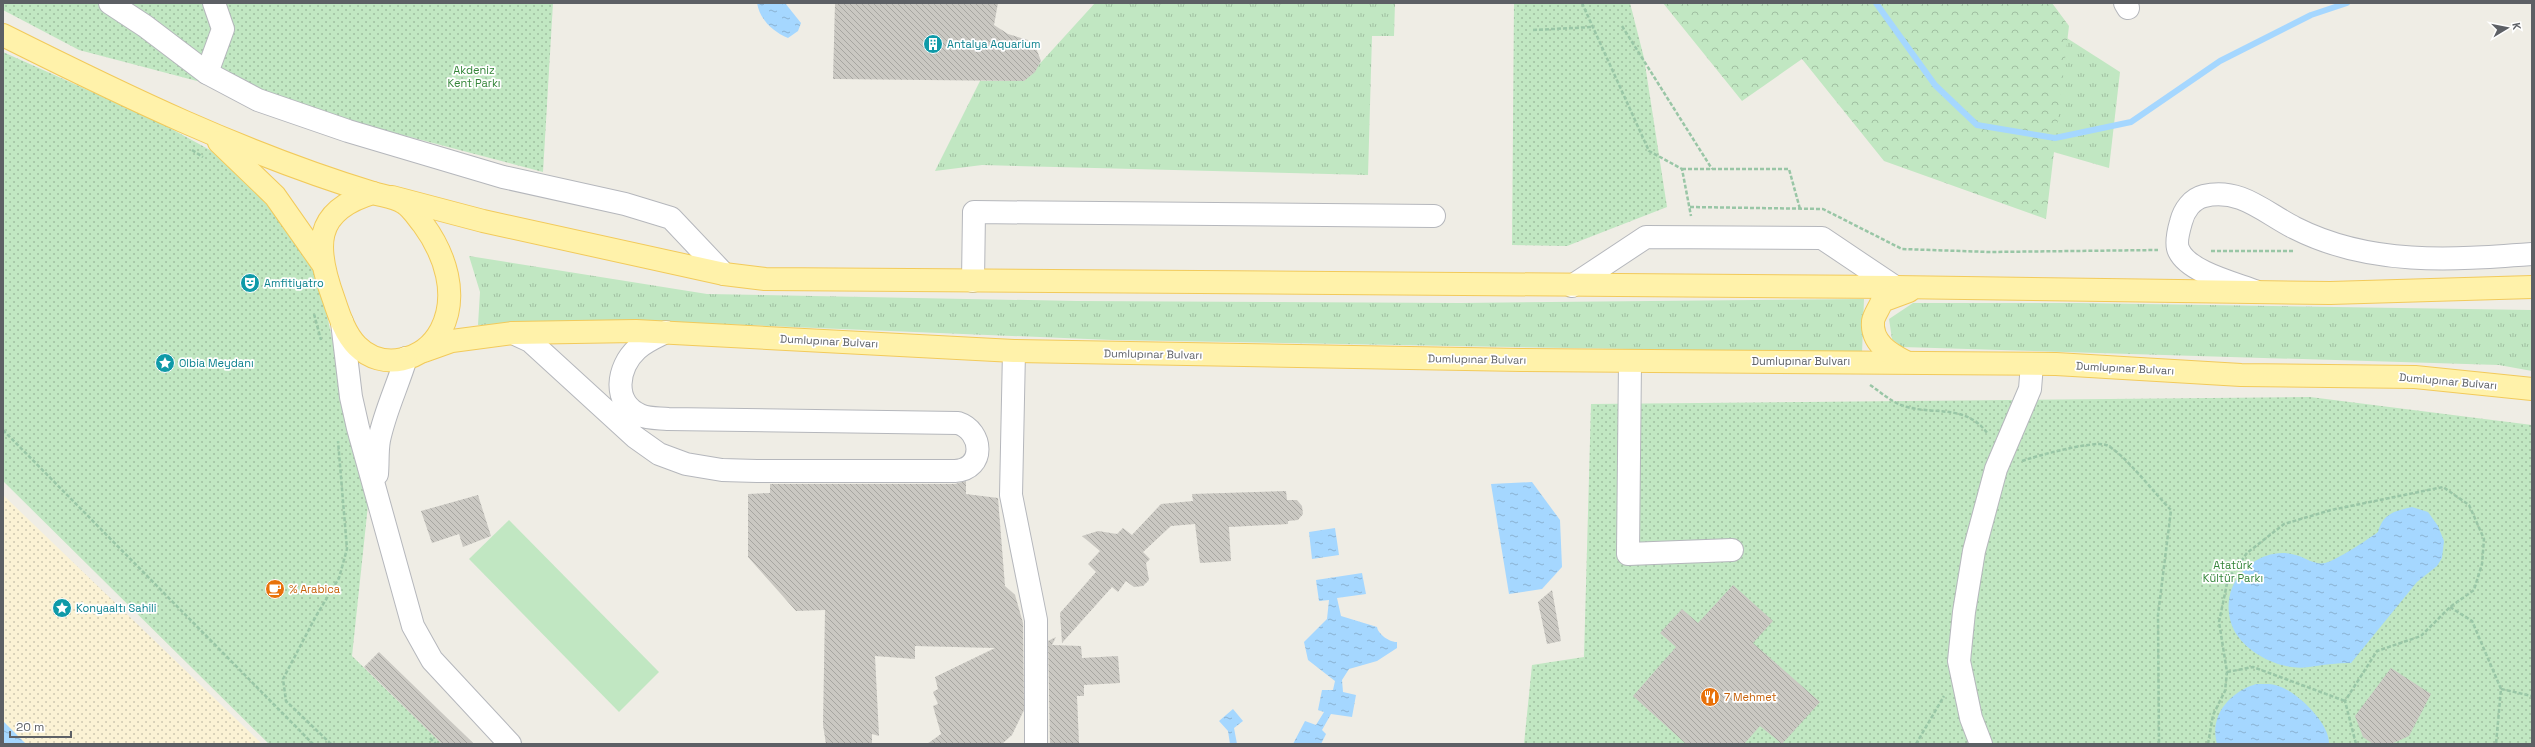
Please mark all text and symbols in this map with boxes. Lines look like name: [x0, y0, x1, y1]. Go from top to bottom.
north arrow: [2487, 8, 2527, 48]
text: K: [2509, 22, 2524, 31]
building icon: Antalya Aquarium: [922, 33, 944, 55]
place label: Antalya Aquarium: [947, 37, 1040, 51]
park label: Akdeniz Kent Parkı: [447, 63, 501, 90]
theatre icon: Amfitiyatro: [239, 272, 261, 294]
place label: Amfitiyatro: [264, 276, 324, 290]
street label: Dumlupınar Bulvarı: [780, 331, 878, 351]
street label: Dumlupınar Bulvarı: [1104, 346, 1202, 362]
street label: Dumlupınar Bulvarı: [1428, 351, 1526, 367]
place icon: Olbia Meydanı: [154, 352, 176, 374]
street label: Dumlupınar Bulvarı: [1752, 354, 1850, 368]
place label: Olbia Meydanı: [179, 356, 254, 370]
street label: Dumlupınar Bulvarı: [2076, 358, 2174, 378]
street label: Dumlupınar Bulvarı: [2398, 370, 2498, 392]
park label: Atatürk Kültür Parkı: [2203, 558, 2263, 585]
cafe icon: % Arabica: [264, 578, 286, 600]
place label: % Arabica: [289, 582, 341, 596]
place icon: Konyaaltı Sahili: [51, 597, 73, 619]
place label: Konyaaltı Sahili: [76, 601, 157, 615]
restaurant icon: 7 Mehmet: [1699, 686, 1721, 708]
place label: 7 Mehmet: [1724, 690, 1777, 704]
scale bar: [10, 713, 71, 739]
text: 20 m: [16, 719, 44, 735]

